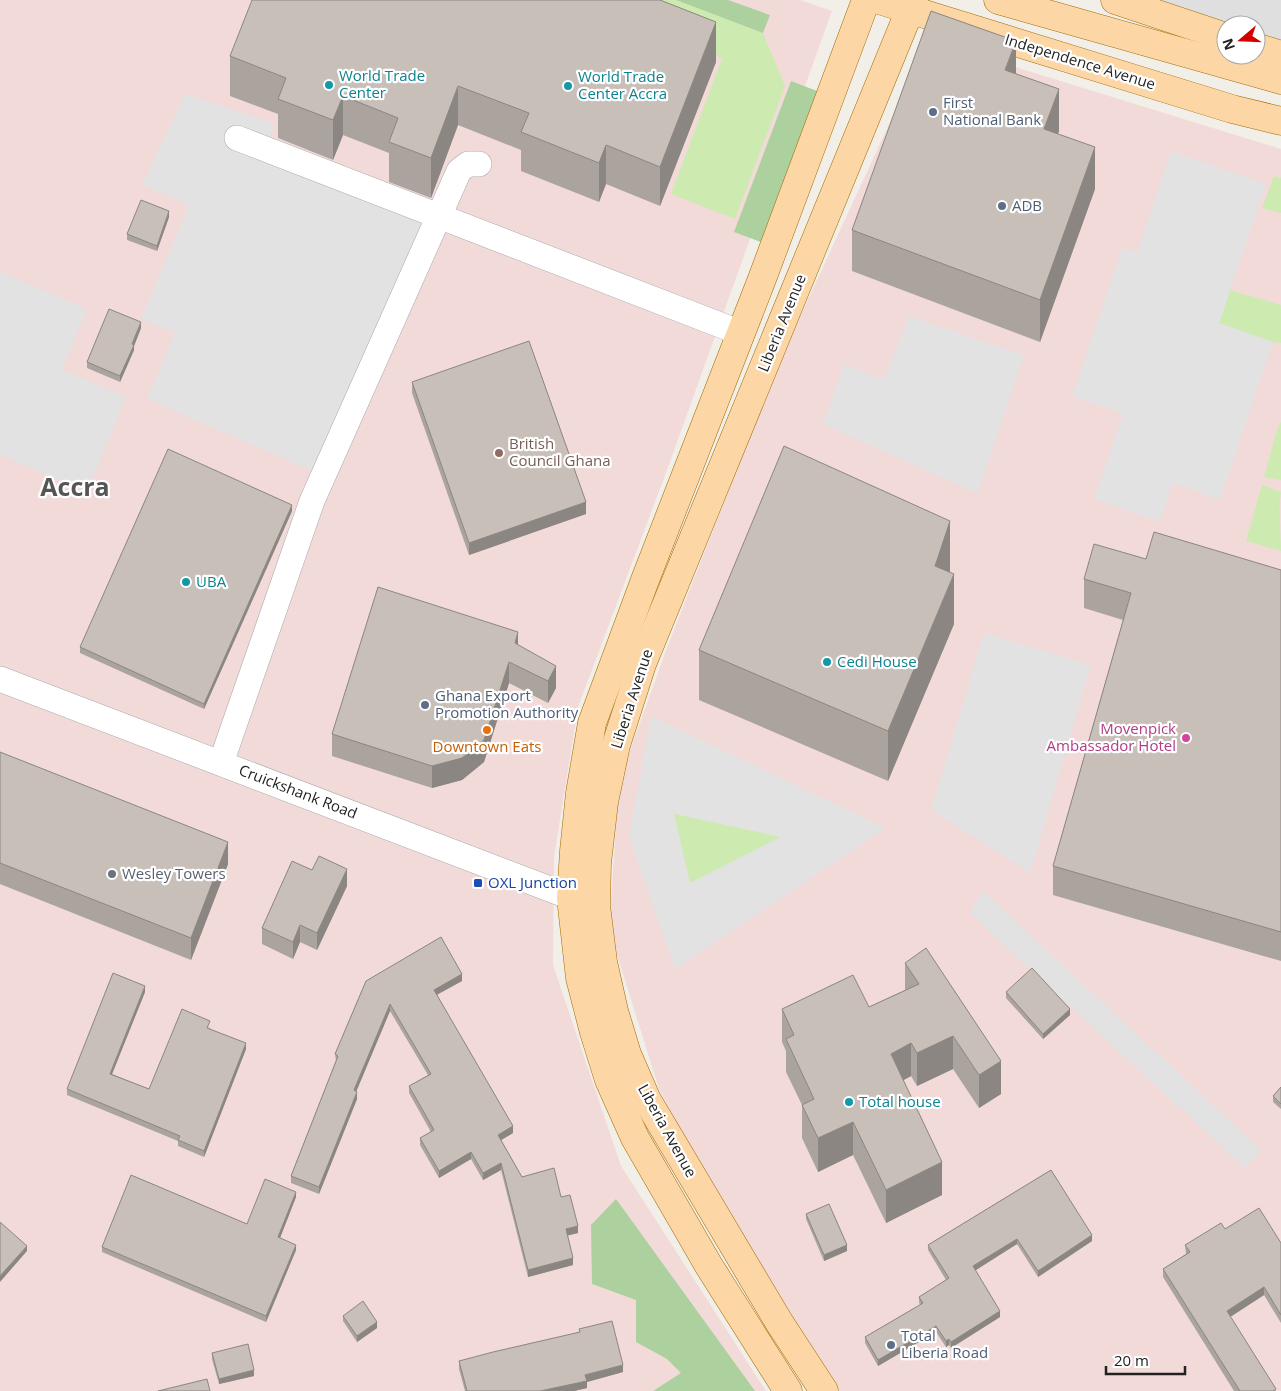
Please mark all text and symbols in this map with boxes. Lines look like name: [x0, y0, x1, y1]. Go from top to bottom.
north arrow: [1216, 15, 1266, 65]
street label: Independence Avenue: [1003, 29, 1158, 93]
text: N: [1217, 36, 1239, 53]
place label: World Trade Center: [339, 65, 425, 102]
place label: World Trade Center Accra: [578, 66, 667, 103]
marker: World Trade Center: [323, 79, 335, 91]
marker: World Trade Center Accra: [562, 80, 574, 92]
place label: First National Bank: [943, 92, 1041, 129]
marker: First National Bank: [927, 106, 939, 118]
place label: ADB: [1012, 195, 1042, 215]
marker: ADB: [996, 200, 1008, 212]
street label: Liberia Avenue: [752, 271, 810, 374]
place label: British Council Ghana: [509, 433, 611, 470]
marker: British Council Ghana: [493, 447, 505, 459]
district label: Accra: [40, 469, 110, 503]
place label: UBA: [196, 571, 227, 591]
marker: UBA: [180, 576, 192, 588]
street label: Liberia Avenue: [606, 646, 657, 751]
place label: Cedi House: [837, 651, 917, 671]
marker: Cedi House: [821, 656, 833, 668]
place label: Ghana Export Promotion Authority: [435, 685, 579, 722]
marker: Ghana Export Promotion Authority: [419, 699, 431, 711]
place label: Movenpick Ambassador Hotel: [1047, 718, 1176, 755]
marker: Downtown Eats: [481, 724, 493, 736]
marker: Movenpick Ambassador Hotel: [1180, 732, 1192, 744]
place label: Downtown Eats: [433, 736, 541, 756]
street label: Cruickshank Road: [236, 759, 360, 823]
place label: Wesley Towers: [122, 863, 226, 883]
marker: Wesley Towers: [106, 868, 118, 880]
place label: OXL Junction: [488, 872, 577, 892]
marker: OXL Junction: [472, 877, 484, 889]
street label: Liberia Avenue: [634, 1080, 702, 1181]
place label: Total house: [859, 1091, 941, 1111]
marker: Total house: [843, 1096, 855, 1108]
place label: Total Liberia Road: [901, 1325, 988, 1362]
marker: Total Liberia Road: [885, 1339, 897, 1351]
scale bar: [1106, 1344, 1185, 1376]
text: 20 m: [1114, 1350, 1149, 1370]

